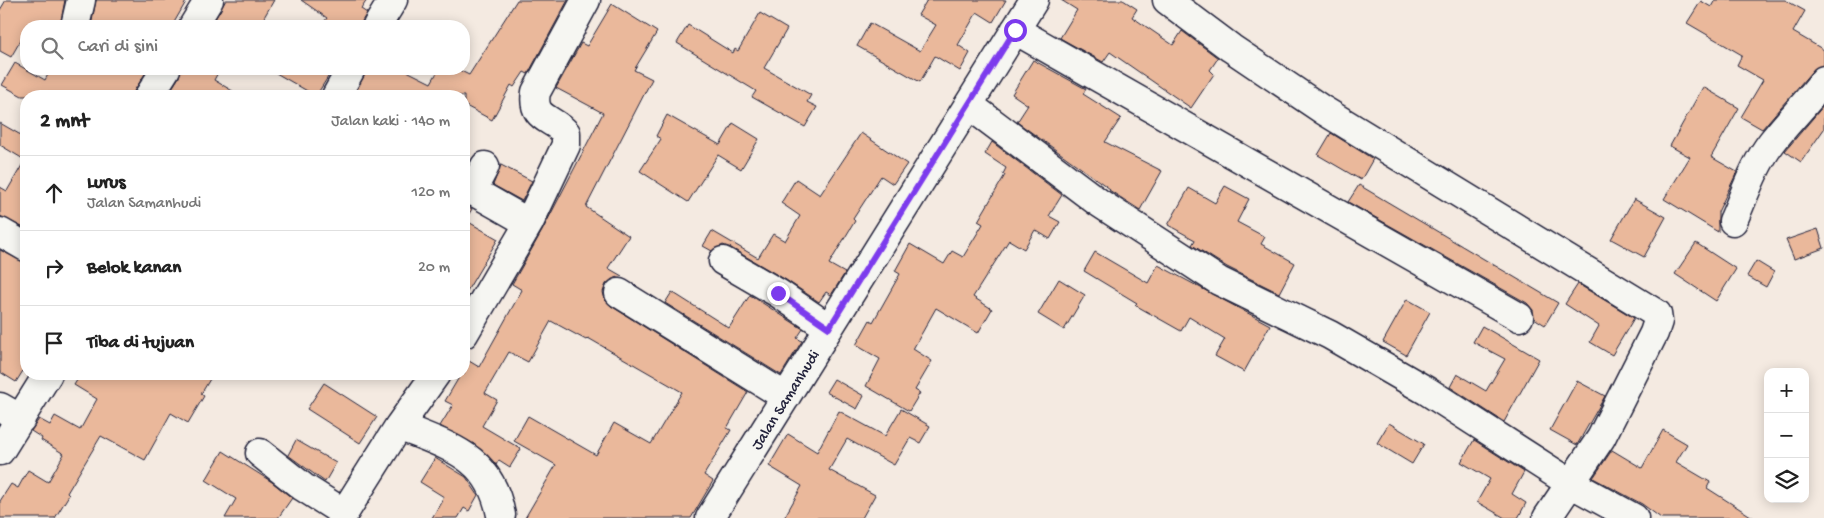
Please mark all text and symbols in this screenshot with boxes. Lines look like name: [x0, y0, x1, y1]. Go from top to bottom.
route start: [1004, 19, 1027, 42]
search box: [20, 20, 470, 75]
icon: search: [38, 34, 66, 62]
text: Cari di sini: [78, 36, 158, 59]
text: 2 mnt: [40, 110, 89, 135]
text: Jalan kaki · 140 m: [331, 113, 450, 132]
text: Lurus: [87, 172, 126, 195]
icon: ahead: [40, 179, 68, 207]
text: 120 m: [411, 184, 450, 203]
text: Jalan Samanhudi: [87, 195, 201, 214]
icon: right: [40, 254, 68, 282]
text: Belok kanan: [87, 257, 181, 280]
text: 20 m: [418, 259, 450, 278]
route end: [767, 282, 790, 305]
icon: arrive: [40, 329, 68, 357]
text: Tiba di tujuan: [87, 332, 194, 355]
street label: Jalan Samanhudi: [749, 347, 825, 454]
map controls: [1764, 368, 1809, 503]
button: +: [1764, 368, 1809, 413]
button: −: [1764, 413, 1809, 458]
button: layers: [1764, 458, 1809, 503]

